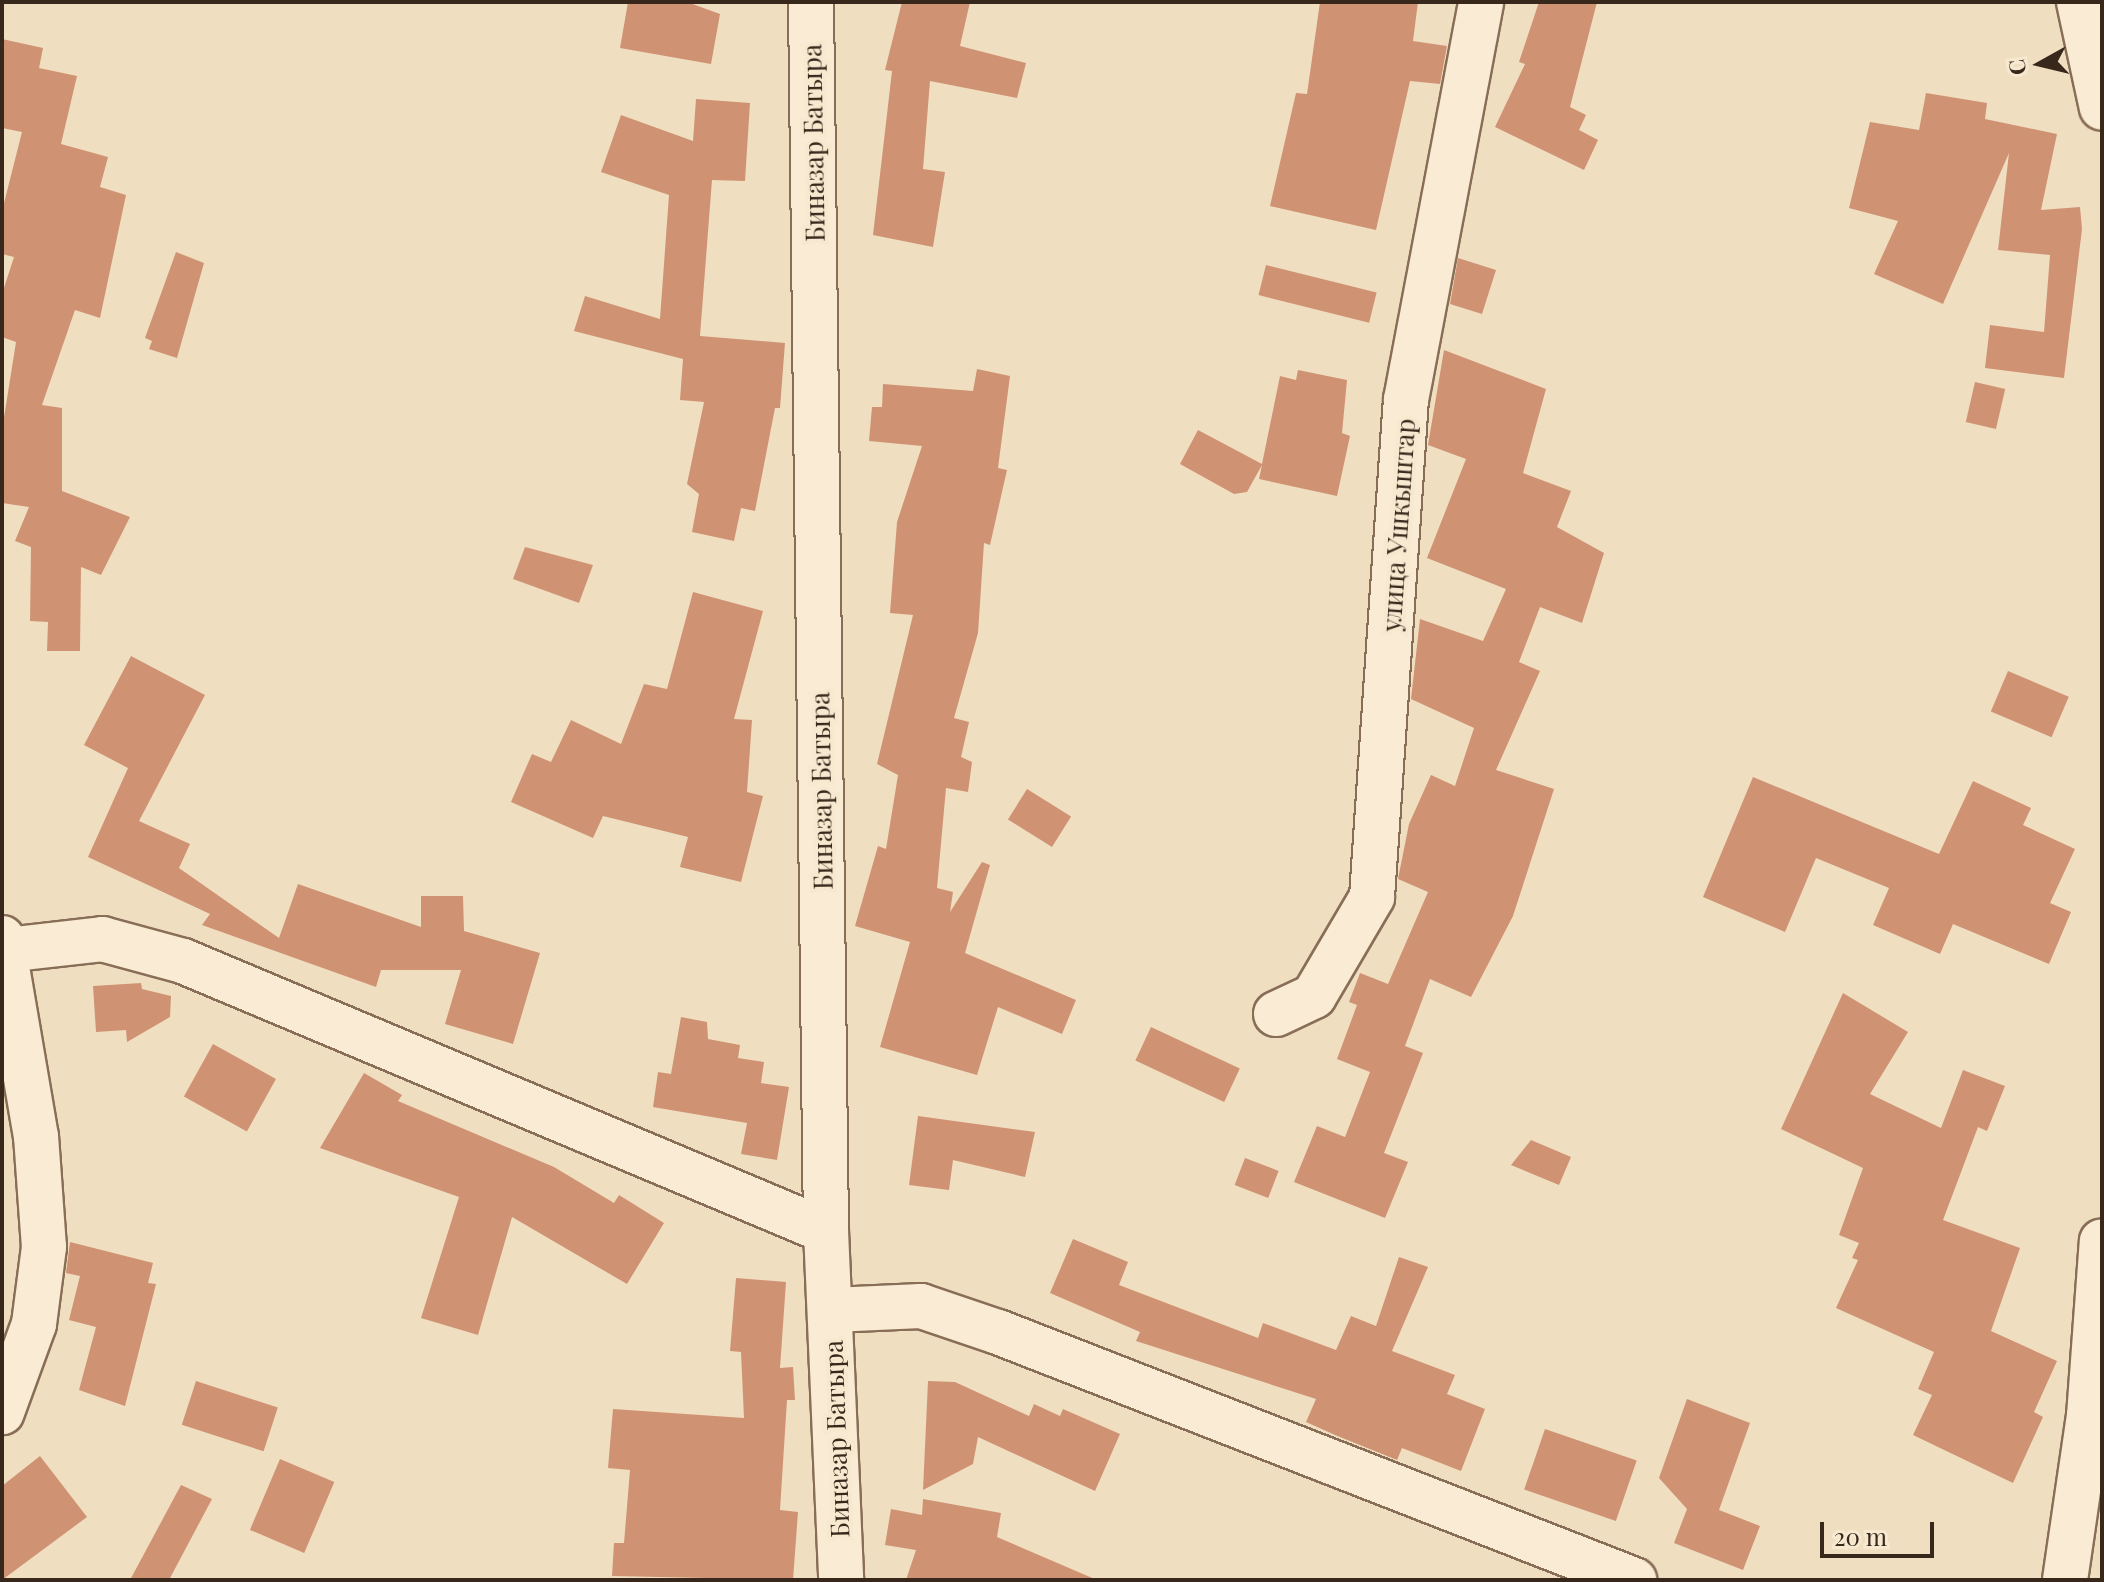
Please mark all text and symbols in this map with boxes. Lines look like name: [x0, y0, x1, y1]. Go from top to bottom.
north arrow: [2000, 24, 2080, 104]
street label: Биназар Батыра: [796, 44, 830, 242]
text: С: [2000, 58, 2032, 77]
street label: улица Ушкыштар: [1375, 417, 1421, 633]
street label: Биназар Батыра: [804, 692, 838, 890]
street label: Биназар Батыра: [817, 1340, 855, 1538]
scale bar: [1824, 1506, 1938, 1556]
text: 20 m: [1834, 1520, 1887, 1552]

